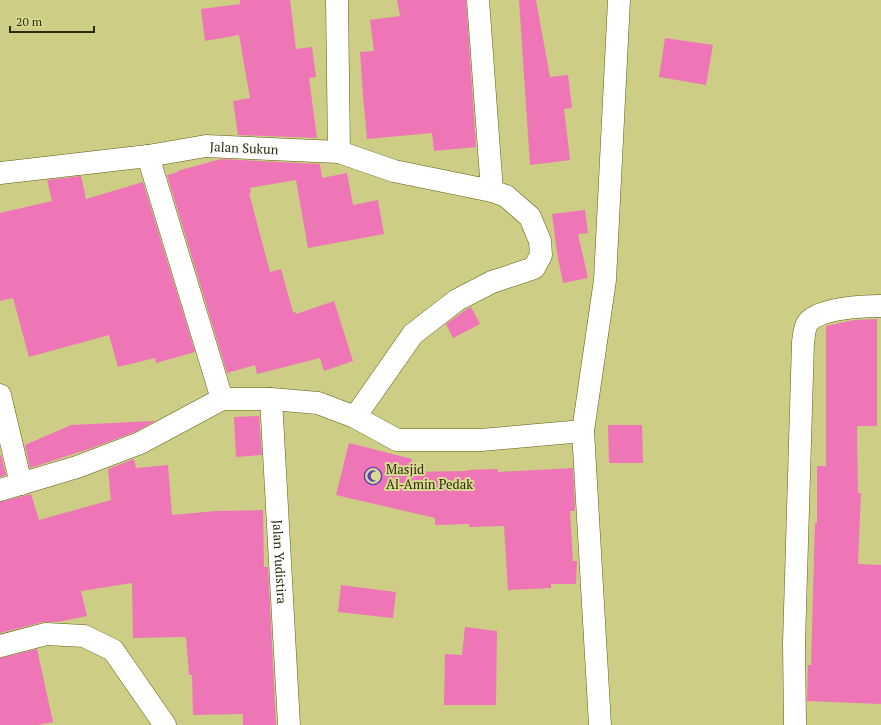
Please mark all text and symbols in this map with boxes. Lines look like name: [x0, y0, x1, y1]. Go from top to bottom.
scale bar: [10, 8, 94, 34]
text: 20 m: [16, 14, 43, 29]
street label: Jalan Sukun: [209, 137, 279, 158]
place label: Masjid Al-Amin Pedak: [386, 460, 473, 493]
mosque icon: Masjid Al-Amin Pedak: [363, 466, 383, 486]
street label: Jalan Yudistira: [269, 519, 291, 605]

